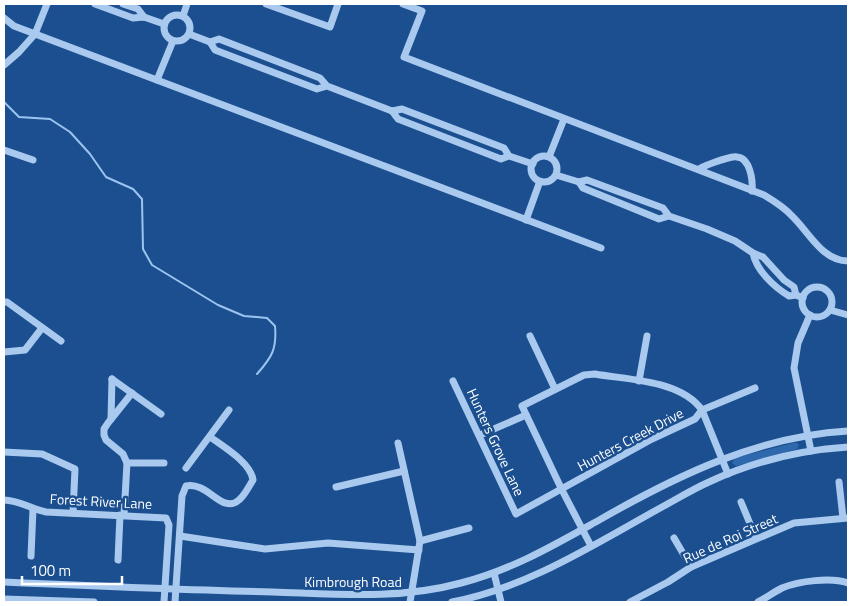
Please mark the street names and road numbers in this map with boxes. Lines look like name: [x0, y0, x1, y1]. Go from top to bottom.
street label: Hunters Grove Lane: [462, 385, 530, 499]
street label: Hunters Creek Drive: [573, 402, 687, 476]
street label: Forest River Lane: [49, 488, 153, 514]
street label: Rue de Roi Street: [679, 508, 781, 568]
street label: Kimbrough Road: [304, 571, 402, 592]

